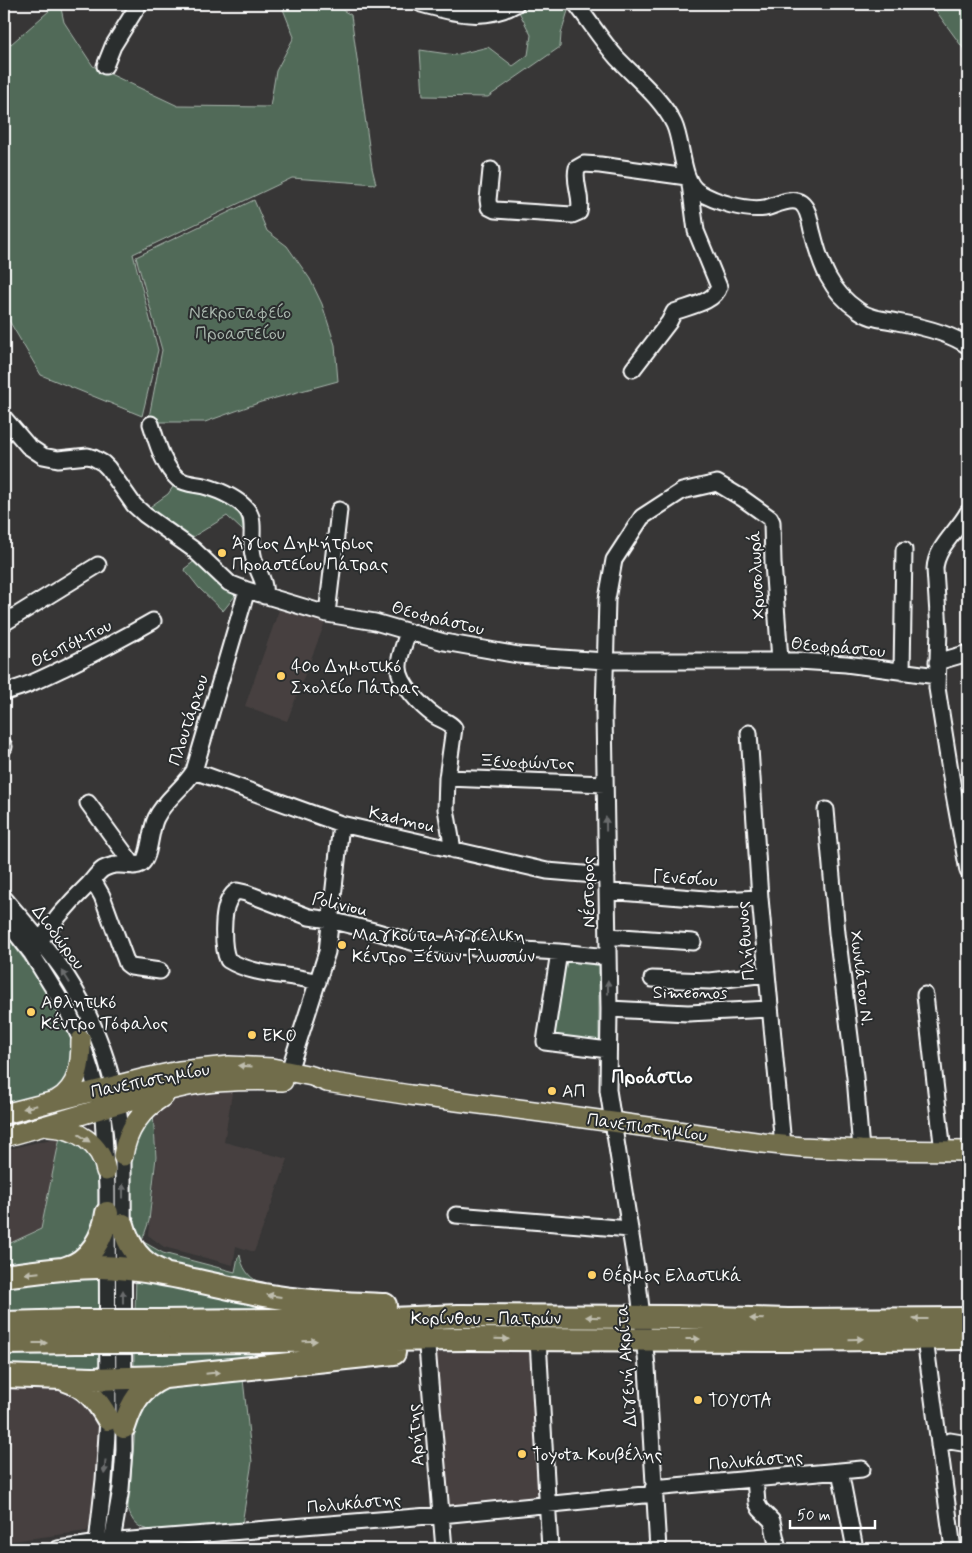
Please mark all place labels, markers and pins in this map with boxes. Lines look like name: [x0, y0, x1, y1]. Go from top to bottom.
place label: Άγιος Δημήτριος Προαστείου Πάτρας: [232, 532, 389, 577]
marker: Άγιος Δημήτριος Προαστείου Πάτρας: [216, 547, 228, 559]
place label: 40ο Δημοτικό Σχολείο Πάτρας: [291, 655, 419, 700]
marker: 40ο Δημοτικό Σχολείο Πάτρας: [275, 670, 287, 682]
place label: Μαγκούτα Αγγελικη Κέντρο Ξένων Γλωσσών: [352, 924, 535, 969]
marker: Μαγκούτα Αγγελικη Κέντρο Ξένων Γλωσσών: [336, 939, 348, 951]
place label: Αθλητικό Κέντρο Τόφαλος: [41, 991, 168, 1036]
marker: Αθλητικό Κέντρο Τόφαλος: [25, 1006, 37, 1018]
place label: EKO: [262, 1024, 297, 1048]
marker: EKO: [246, 1029, 258, 1041]
place label: ΑΠ: [562, 1080, 586, 1104]
marker: ΑΠ: [546, 1085, 558, 1097]
place label: Θέρμος Ελαστικά: [602, 1263, 741, 1288]
marker: Θέρμος Ελαστικά: [586, 1269, 598, 1281]
place label: TOYOTA: [708, 1389, 772, 1413]
marker: TOYOTA: [692, 1394, 704, 1406]
place label: Toyota Κουβέλης: [532, 1442, 663, 1467]
marker: Toyota Κουβέλης: [516, 1448, 528, 1460]

